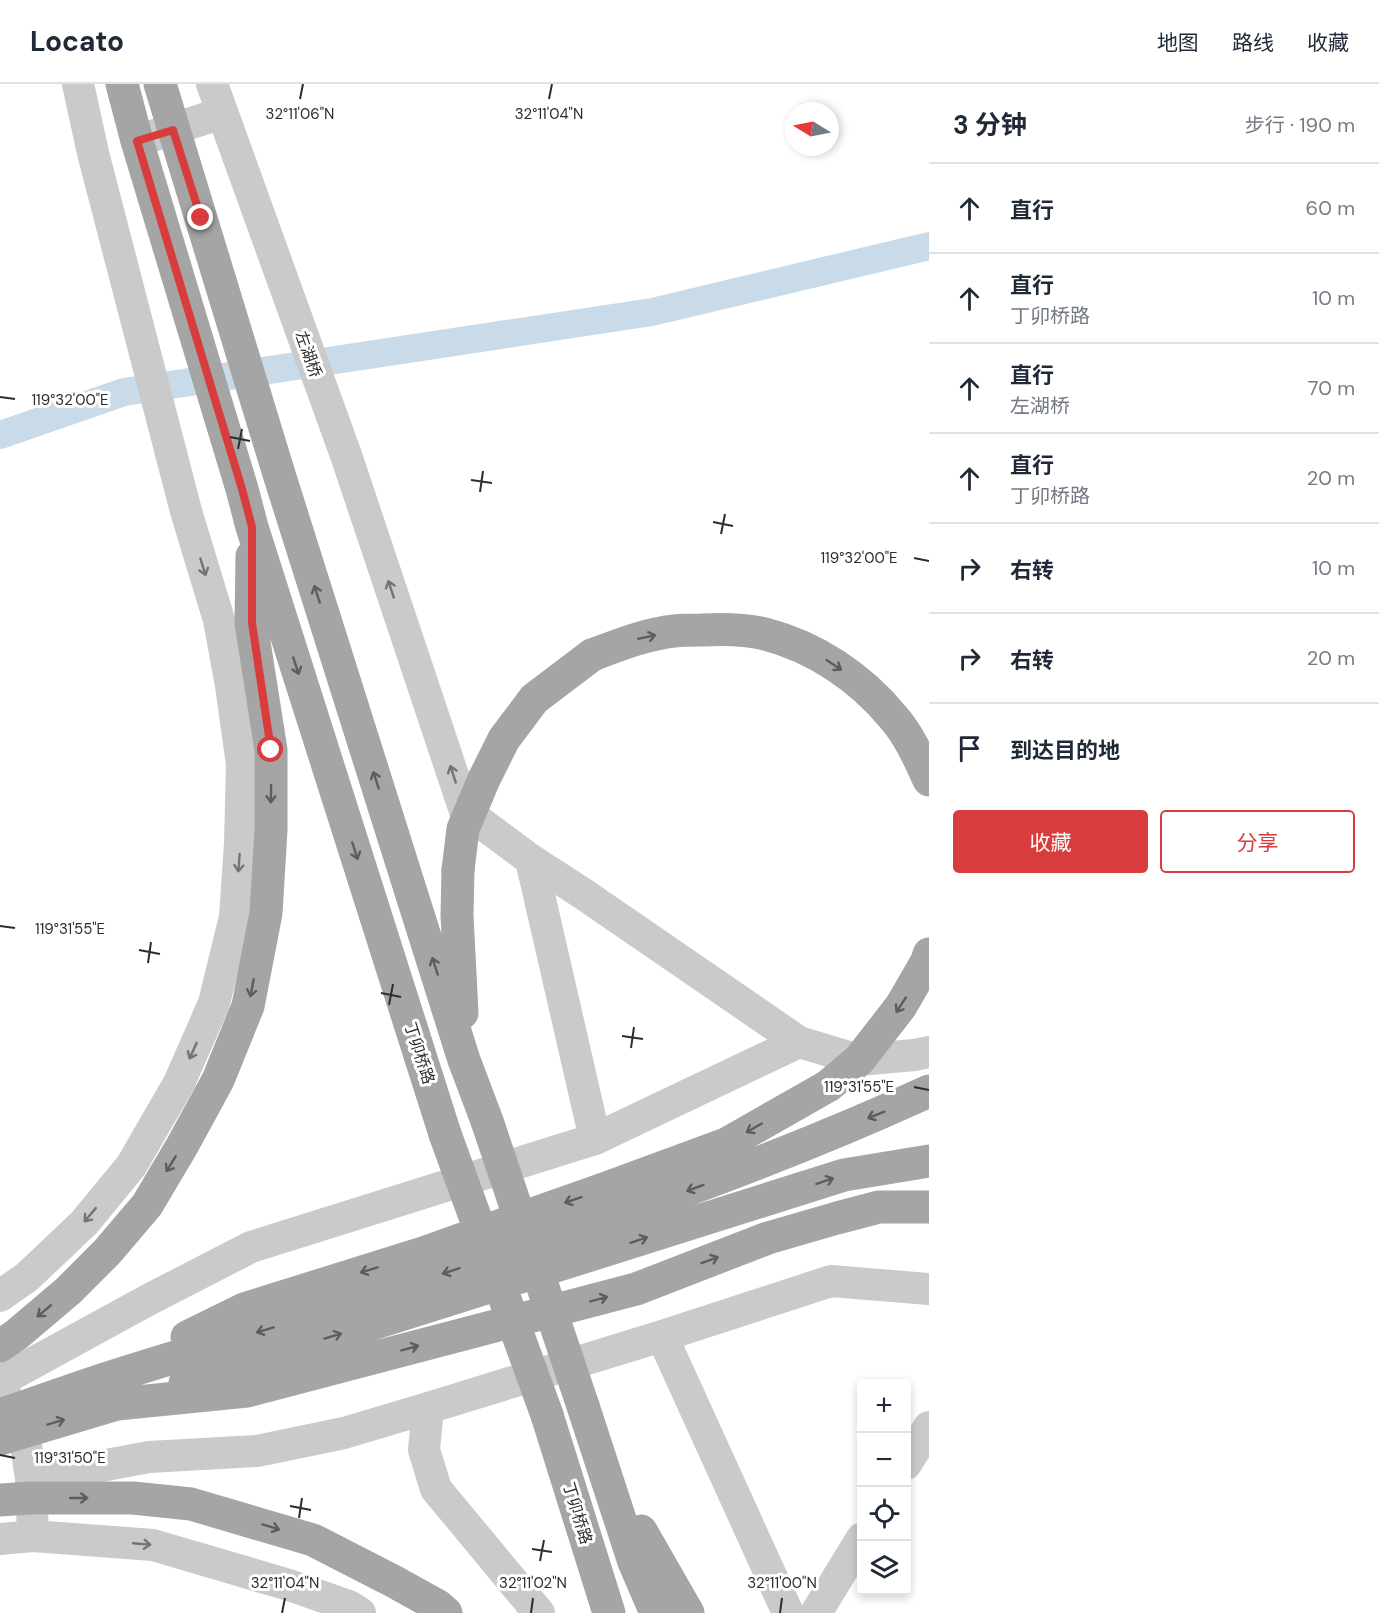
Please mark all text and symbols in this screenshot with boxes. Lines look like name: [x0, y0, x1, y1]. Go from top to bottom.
text: Locato: [30, 23, 124, 60]
text: 地图: [1157, 29, 1199, 57]
text: 路线: [1232, 29, 1274, 57]
text: 收藏: [1307, 29, 1349, 57]
north arrow: [785, 102, 839, 156]
text: 32°11'06"N: [266, 104, 334, 124]
text: 32°11'04"N: [515, 104, 583, 124]
text: 3 分钟: [953, 108, 1027, 142]
text: 步行 · 190 m: [1245, 112, 1355, 138]
icon: ahead: [953, 192, 986, 225]
text: 60 m: [1306, 195, 1355, 221]
text: 直行: [1010, 196, 1054, 225]
route end: [187, 204, 213, 230]
text: 直行: [1010, 271, 1054, 300]
icon: ahead: [953, 282, 986, 315]
text: 10 m: [1312, 285, 1355, 311]
text: 丁卯桥路: [1010, 303, 1090, 329]
street label: 左湖桥: [290, 328, 327, 380]
text: 直行: [1010, 361, 1054, 390]
icon: ahead: [953, 372, 986, 405]
text: 70 m: [1308, 375, 1355, 401]
text: 119°32'00"E: [31, 390, 109, 410]
text: 左湖桥: [1010, 393, 1070, 419]
text: 直行: [1010, 451, 1054, 480]
icon: ahead: [953, 462, 986, 495]
text: 20 m: [1307, 465, 1355, 491]
text: 丁卯桥路: [1010, 483, 1090, 509]
text: 119°32'00"E: [820, 548, 898, 568]
icon: right: [953, 552, 986, 585]
text: 10 m: [1312, 555, 1355, 581]
text: 右转: [1010, 556, 1054, 585]
one-way arrow: [198, 557, 209, 576]
one-way arrow: [385, 580, 396, 599]
one-way arrow: [311, 585, 322, 604]
one-way arrow: [637, 631, 656, 642]
icon: right: [953, 642, 986, 675]
text: 20 m: [1307, 645, 1355, 671]
text: 右转: [1010, 646, 1054, 675]
one-way arrow: [292, 656, 303, 675]
one-way arrow: [826, 658, 843, 671]
icon: arrive: [953, 732, 986, 765]
route start: [257, 736, 283, 762]
text: 到达目的地: [1010, 736, 1120, 765]
one-way arrow: [446, 765, 457, 784]
one-way arrow: [370, 771, 381, 790]
one-way arrow: [265, 783, 277, 803]
button: 收藏: [953, 810, 1148, 873]
button: 分享: [1160, 810, 1355, 873]
one-way arrow: [351, 841, 362, 860]
one-way arrow: [233, 852, 244, 872]
text: 119°31'55"E: [35, 919, 105, 939]
one-way arrow: [429, 957, 440, 976]
one-way arrow: [246, 977, 257, 997]
one-way arrow: [895, 996, 907, 1013]
street label: 丁卯桥路: [400, 1019, 439, 1087]
one-way arrow: [187, 1041, 198, 1059]
text: 119°31'55"E: [824, 1077, 894, 1097]
one-way arrow: [867, 1110, 885, 1121]
one-way arrow: [746, 1122, 763, 1134]
one-way arrow: [165, 1155, 177, 1172]
one-way arrow: [815, 1175, 834, 1186]
one-way arrow: [686, 1183, 705, 1194]
one-way arrow: [564, 1195, 583, 1206]
one-way arrow: [83, 1207, 97, 1222]
one-way arrow: [630, 1234, 649, 1245]
one-way arrow: [700, 1254, 719, 1265]
one-way arrow: [360, 1265, 379, 1276]
one-way arrow: [442, 1266, 461, 1277]
one-way arrow: [589, 1292, 608, 1304]
one-way arrow: [36, 1304, 52, 1317]
one-way arrow: [256, 1325, 275, 1336]
one-way arrow: [323, 1330, 342, 1341]
one-way arrow: [400, 1342, 419, 1353]
map controls: [857, 1379, 911, 1595]
button: +: [857, 1379, 911, 1433]
one-way arrow: [46, 1416, 65, 1427]
button: −: [857, 1433, 911, 1487]
text: 119°31'50"E: [34, 1448, 106, 1468]
street label: 丁卯桥路: [558, 1479, 597, 1547]
button: locate: [857, 1487, 911, 1541]
one-way arrow: [69, 1492, 89, 1504]
one-way arrow: [261, 1522, 280, 1533]
one-way arrow: [132, 1539, 152, 1550]
button: layers: [857, 1541, 911, 1595]
text: 32°11'04"N: [251, 1573, 319, 1593]
text: 32°11'02"N: [499, 1573, 567, 1593]
text: 32°11'00"N: [747, 1573, 817, 1593]

